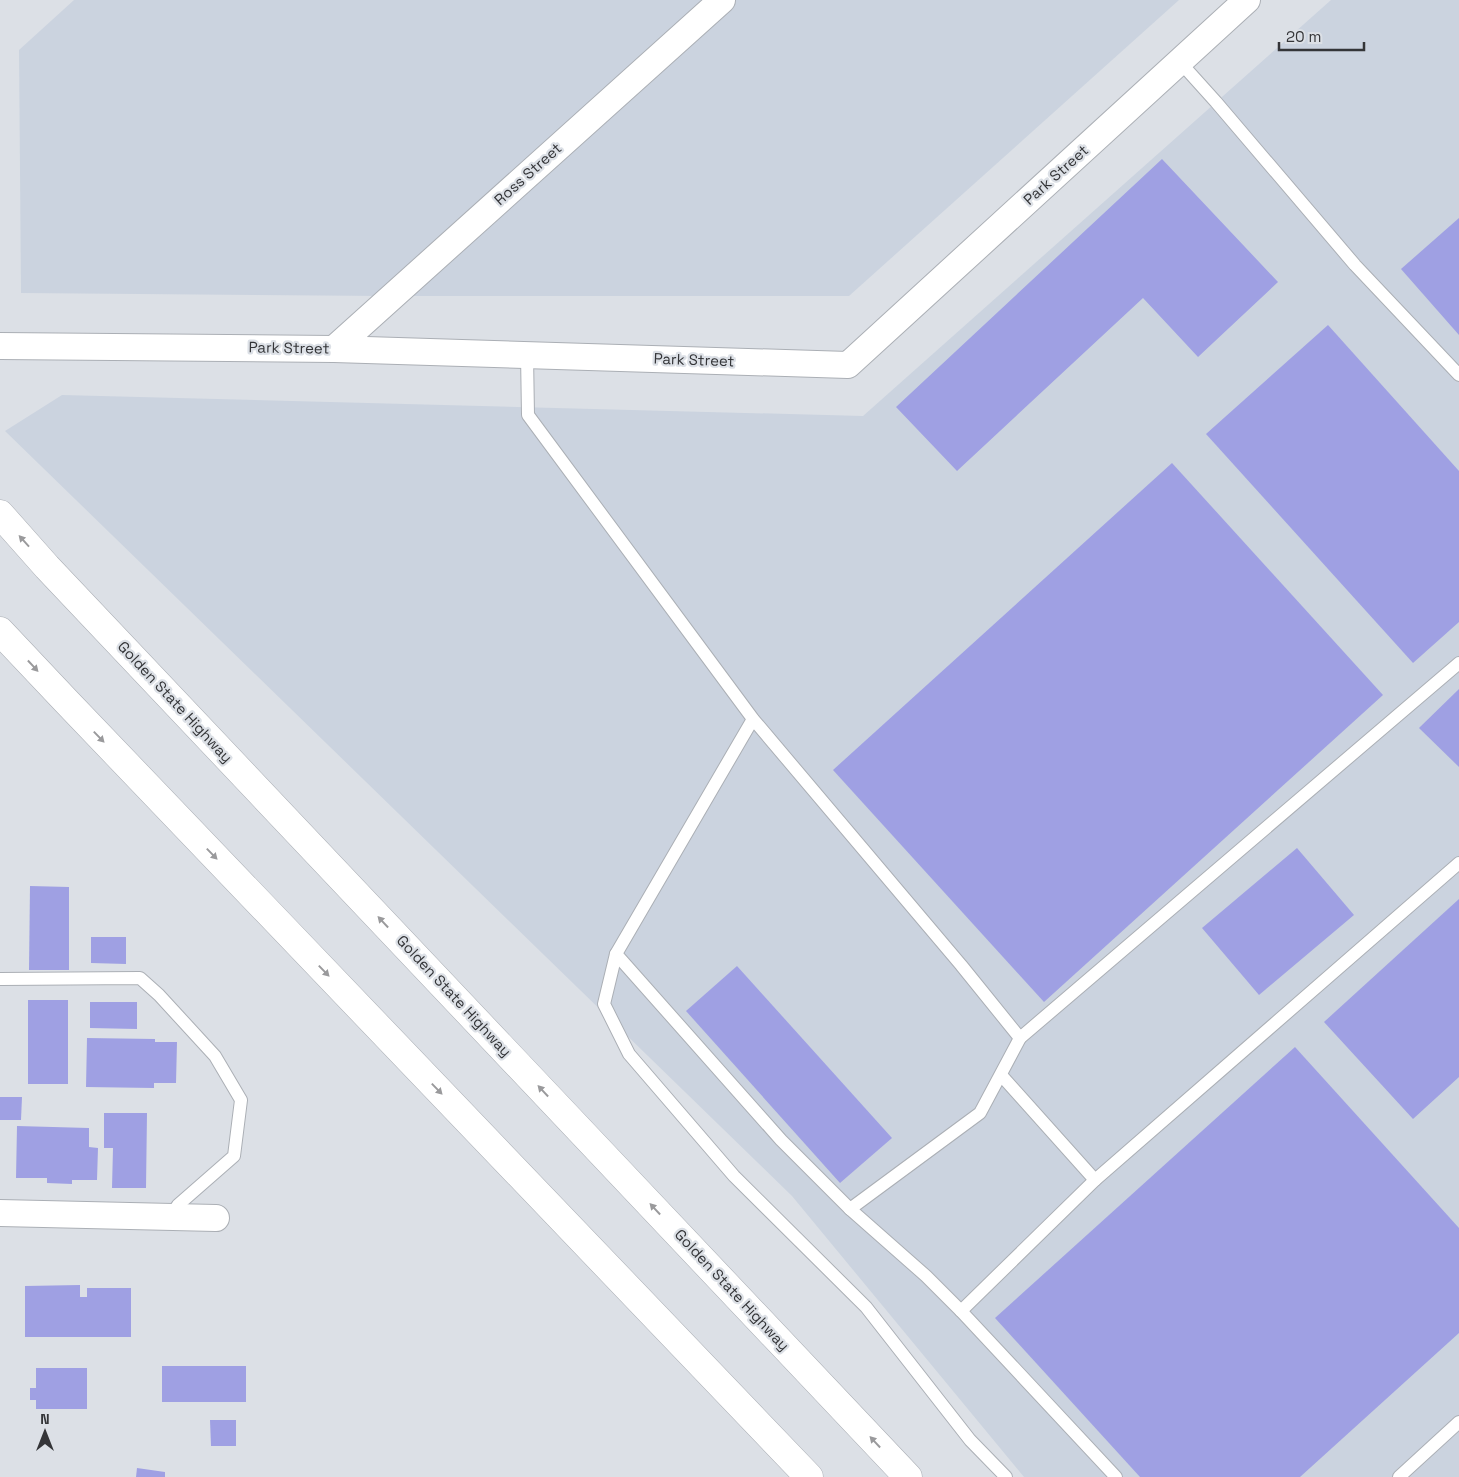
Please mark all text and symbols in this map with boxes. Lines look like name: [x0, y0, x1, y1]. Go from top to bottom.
scale bar: [1279, 20, 1364, 52]
text: 20 m: [1286, 27, 1321, 46]
street label: Ross Street: [490, 138, 565, 209]
street label: Park Street: [1019, 140, 1092, 209]
street label: Park Street: [248, 337, 330, 358]
street label: Park Street: [653, 349, 735, 370]
one-way arrow: [18, 535, 30, 547]
street label: Golden State Highway: [114, 637, 237, 767]
one-way arrow: [27, 660, 39, 672]
one-way arrow: [93, 730, 105, 742]
one-way arrow: [206, 848, 218, 860]
one-way arrow: [377, 916, 389, 928]
street label: Golden State Highway: [393, 931, 516, 1061]
one-way arrow: [318, 965, 330, 977]
one-way arrow: [431, 1082, 443, 1094]
one-way arrow: [537, 1085, 549, 1097]
one-way arrow: [649, 1203, 661, 1215]
street label: Golden State Highway: [671, 1225, 794, 1355]
north arrow: [20, 1407, 70, 1457]
text: N: [40, 1410, 50, 1428]
one-way arrow: [869, 1436, 881, 1448]

